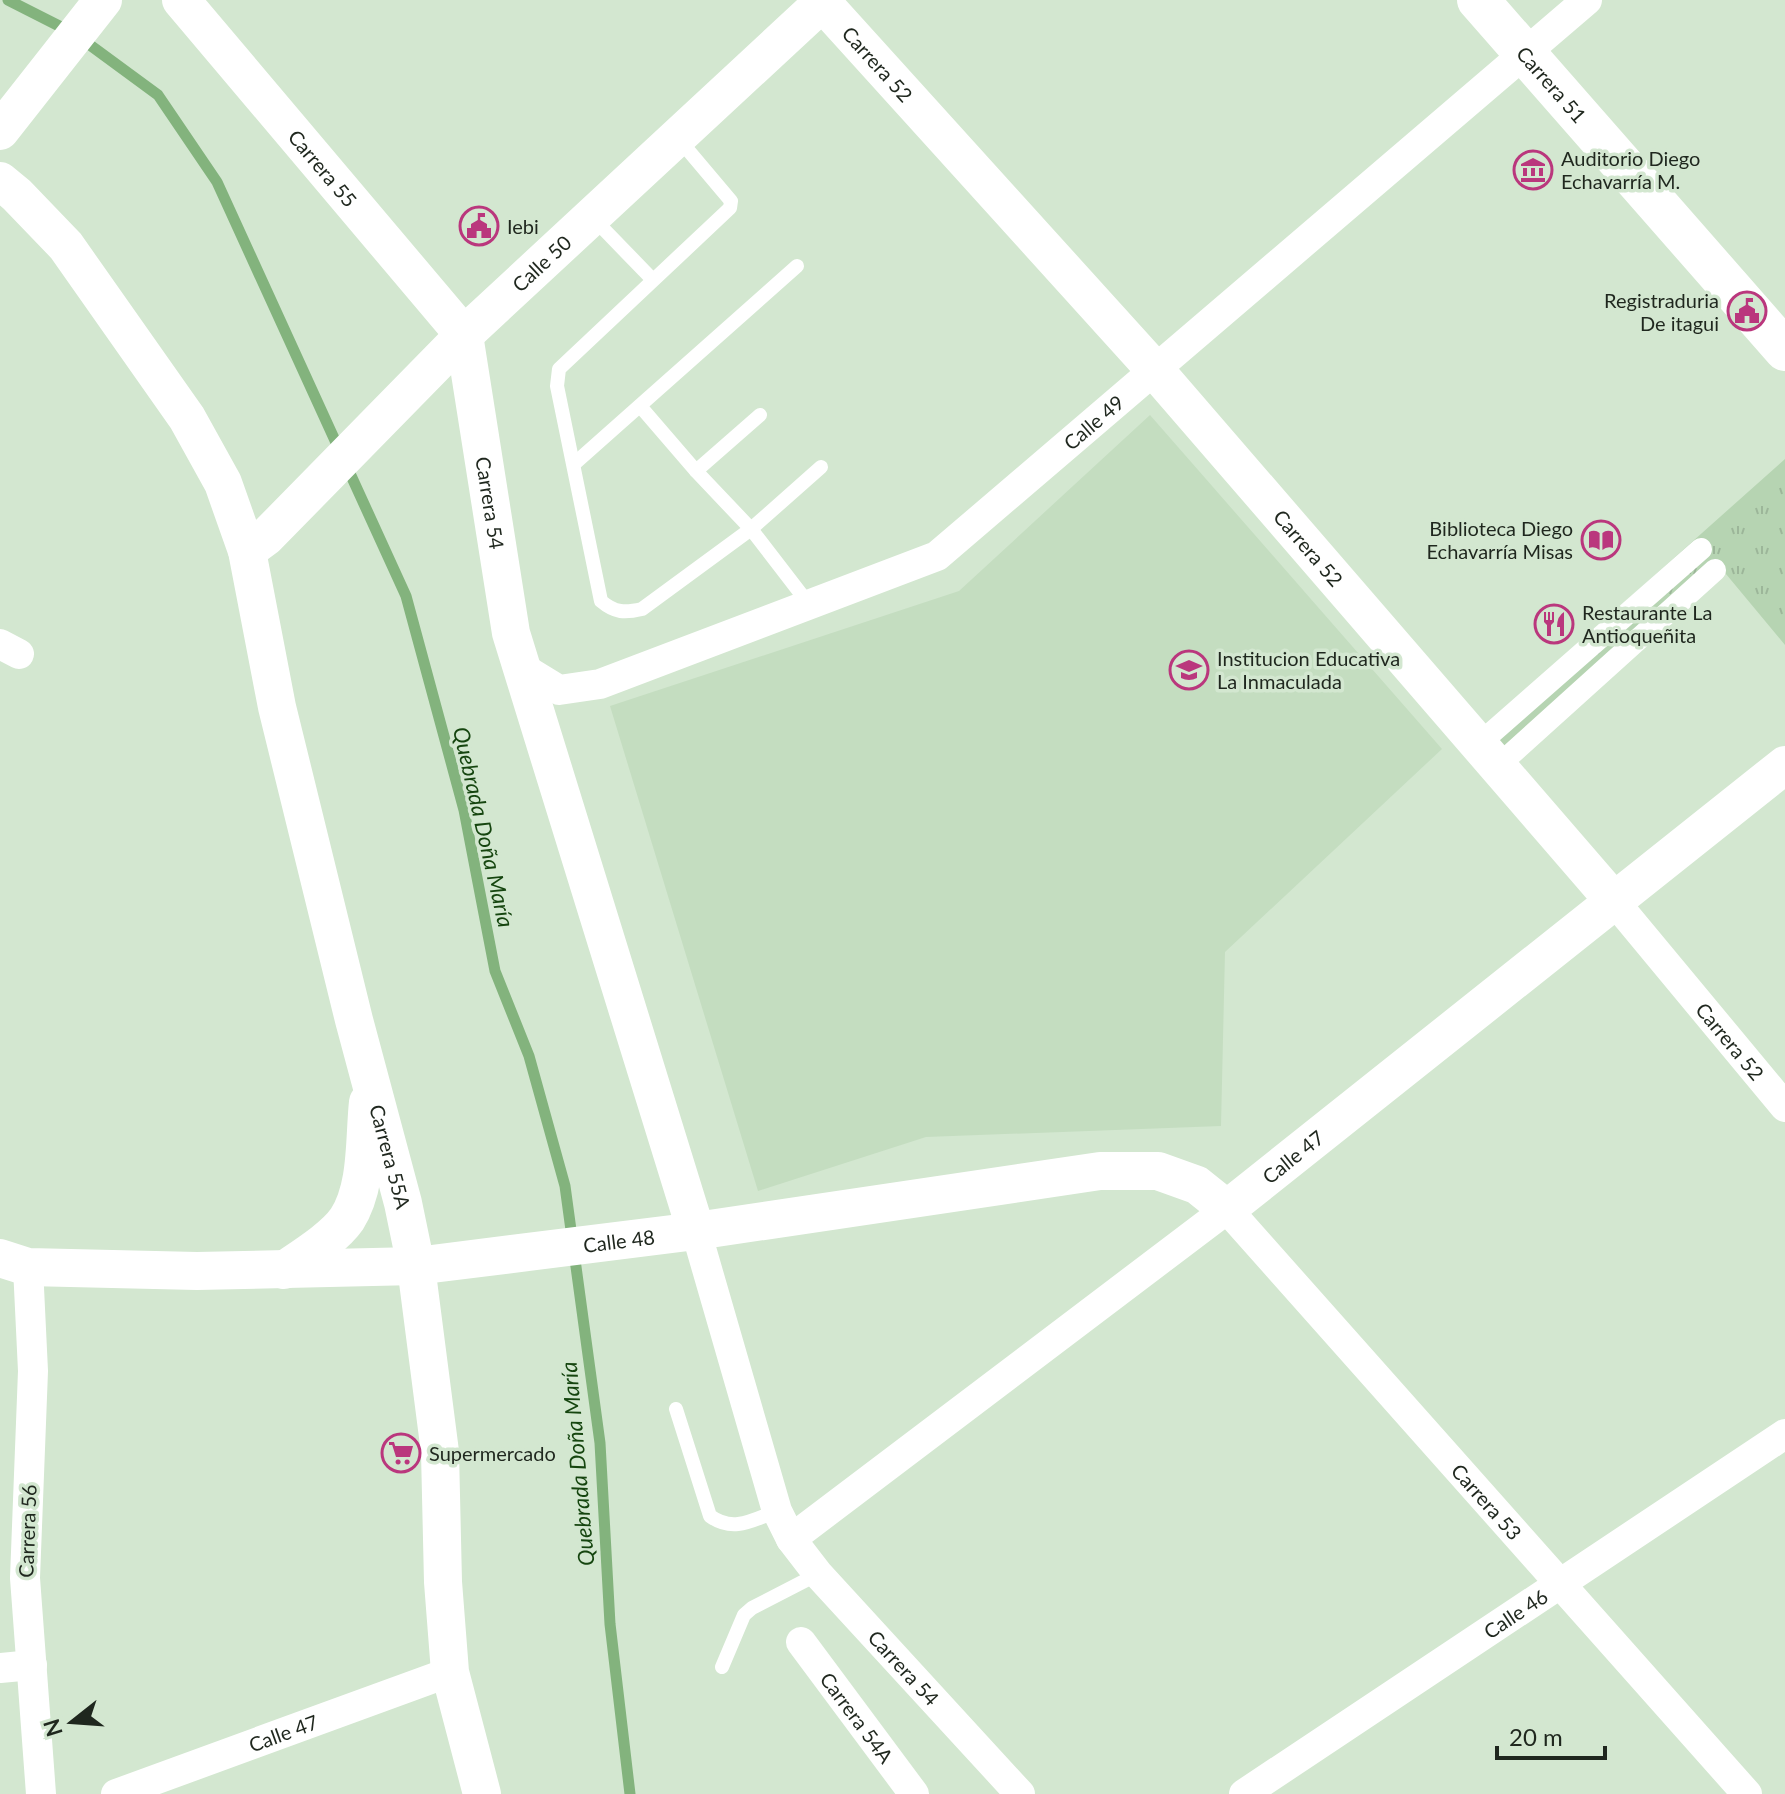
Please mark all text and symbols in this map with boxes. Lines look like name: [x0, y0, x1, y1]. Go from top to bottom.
street label: Carrera 52: [837, 21, 918, 106]
street label: Carrera 51: [1512, 41, 1592, 127]
street label: Carrera 55: [284, 125, 362, 212]
place label: Auditorio Diego Echavarría M.: [1561, 146, 1700, 193]
museum icon: Auditorio Diego Echavarría M.: [1512, 149, 1554, 191]
public building icon: Iebi: [458, 205, 500, 247]
place label: Iebi: [507, 214, 539, 238]
street label: Calle 50: [507, 230, 576, 296]
place label: Registraduria De itagui: [1604, 288, 1719, 335]
public building icon: Registraduria De itagui: [1726, 290, 1768, 332]
street label: Calle 49: [1058, 390, 1128, 455]
street label: Carrera 54: [471, 455, 510, 551]
street label: Carrera 52: [1269, 505, 1348, 591]
place label: Biblioteca Diego Echavarría Misas: [1427, 516, 1573, 563]
library icon: Biblioteca Diego Echavarría Misas: [1580, 519, 1622, 561]
place label: Restaurante La Antioqueñita: [1582, 600, 1712, 647]
restaurant icon: Restaurante La Antioqueñita: [1533, 603, 1575, 645]
place label: Institucion Educativa La Inmaculada: [1217, 646, 1400, 693]
school or university icon: Institucion Educativa La Inmaculada: [1168, 649, 1210, 691]
water label: Quebrada Doña María: [448, 724, 520, 930]
street label: Carrera 52: [1691, 997, 1769, 1085]
street label: Carrera 55A: [365, 1102, 416, 1212]
street label: Calle 47: [1257, 1125, 1328, 1188]
street label: Calle 48: [582, 1224, 656, 1257]
water label: Quebrada Doña María: [555, 1361, 599, 1567]
supermarket icon: Supermercado: [380, 1432, 422, 1474]
place label: Supermercado: [429, 1441, 556, 1465]
street label: Carrera 53: [1447, 1458, 1527, 1544]
street label: Carrera 56: [13, 1484, 41, 1578]
street label: Calle 46: [1479, 1584, 1552, 1643]
street label: Carrera 54: [863, 1625, 945, 1710]
street label: Carrera 54A: [816, 1667, 899, 1768]
north arrow: [32, 1682, 112, 1762]
street label: Calle 47: [245, 1709, 321, 1757]
scale bar: [1497, 1710, 1605, 1760]
text: N: [37, 1716, 68, 1740]
text: 20 m: [1509, 1722, 1563, 1751]

